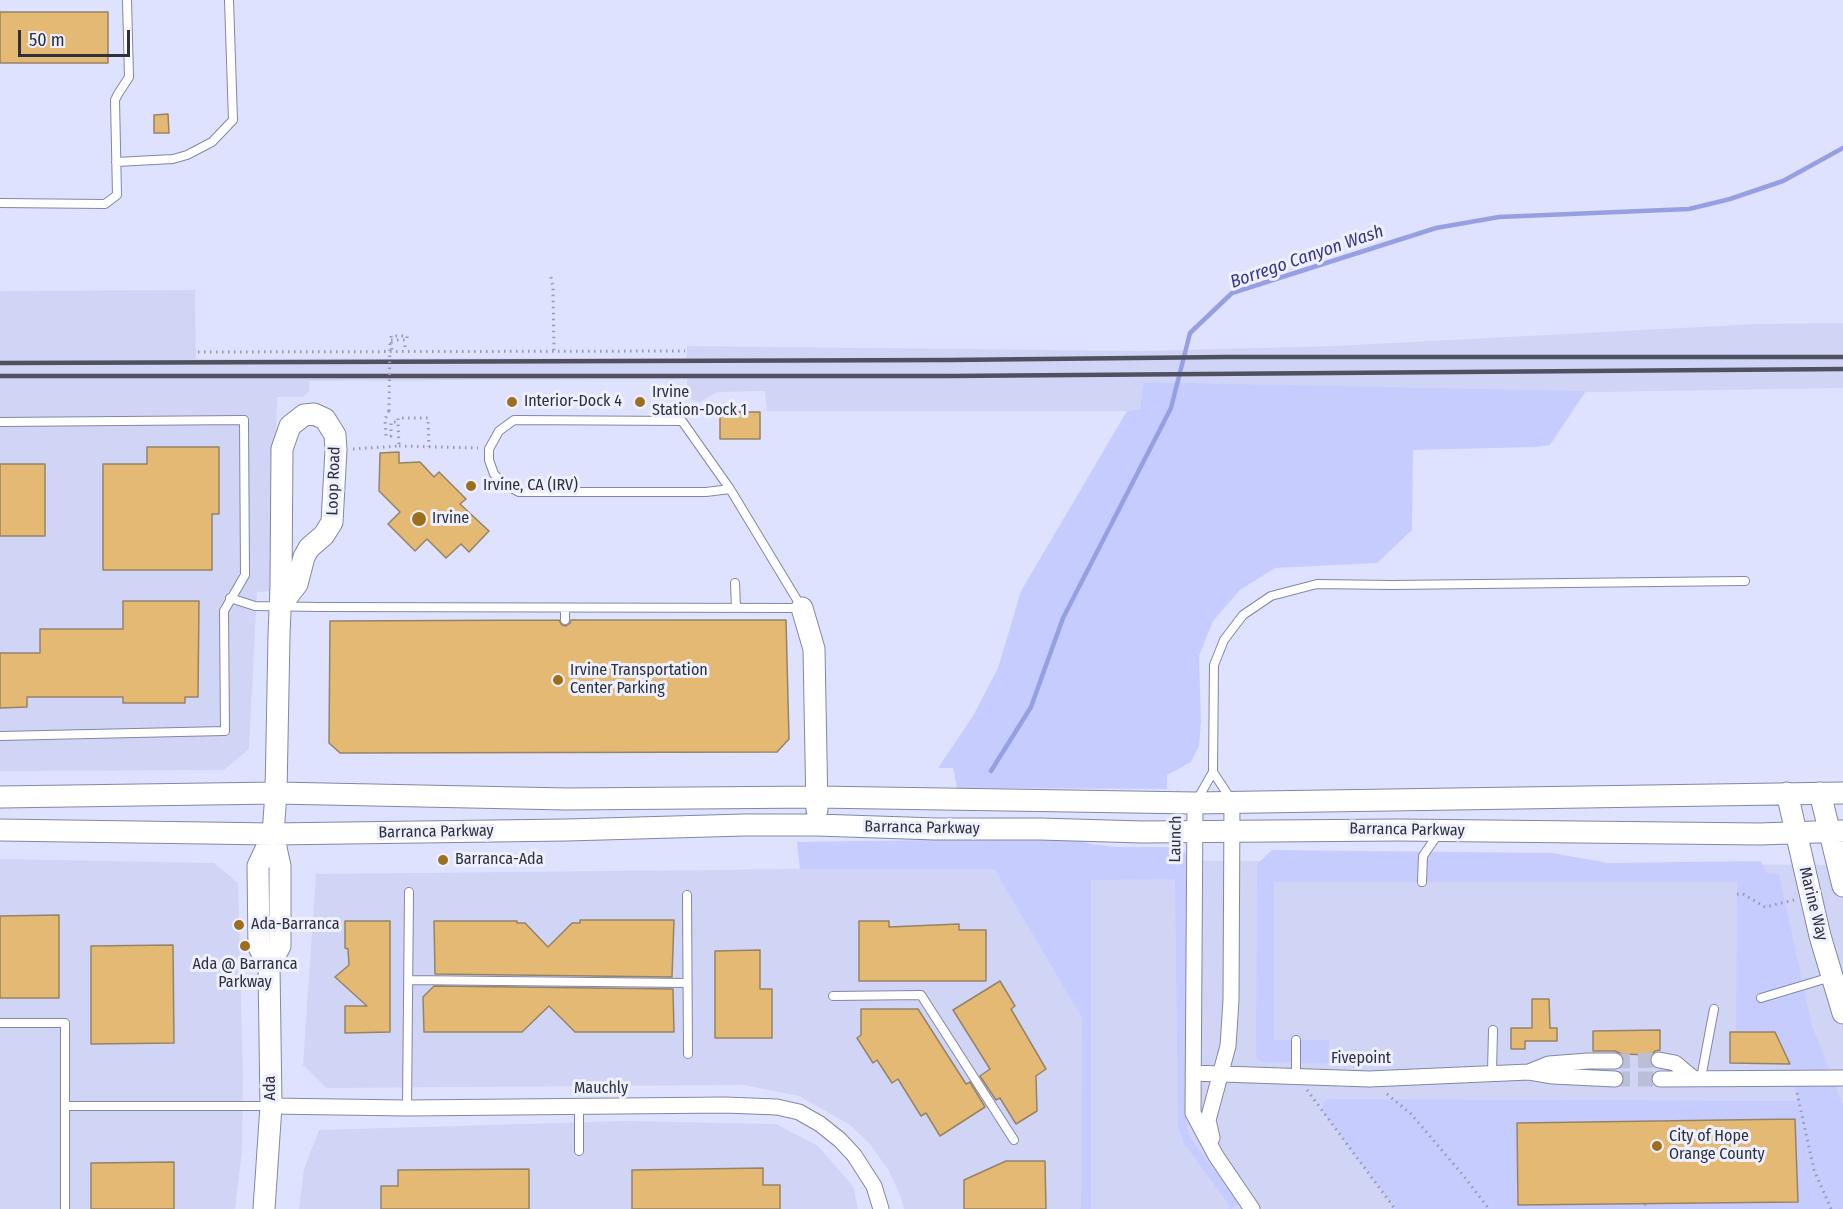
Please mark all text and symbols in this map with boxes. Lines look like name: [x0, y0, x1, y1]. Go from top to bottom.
scale bar: [21, 18, 134, 56]
text: 50 m: [29, 29, 65, 51]
water label: Borrego Canyon Wash: [1228, 221, 1386, 293]
place label: Irvine Station-Dock 1: [652, 383, 747, 421]
place label: Interior-Dock 4: [524, 392, 622, 412]
marker: Interior-Dock 4: [505, 395, 519, 409]
marker: Irvine Station-Dock 1: [633, 395, 647, 409]
street label: Loop Road: [323, 446, 345, 516]
place label: Irvine, CA (IRV): [483, 476, 578, 496]
marker: Irvine, CA (IRV): [464, 479, 478, 493]
place label: Irvine: [432, 509, 469, 529]
marker: Irvine: [410, 510, 428, 528]
place label: Irvine Transportation Center Parking: [570, 661, 708, 699]
marker: Irvine Transportation Center Parking: [551, 673, 565, 687]
street label: Launch: [1166, 815, 1186, 863]
street label: Barranca Parkway: [864, 817, 980, 839]
street label: Barranca Parkway: [1349, 819, 1465, 841]
street label: Barranca Parkway: [378, 821, 494, 843]
place label: Barranca-Ada: [455, 850, 543, 870]
marker: Barranca-Ada: [436, 853, 450, 867]
street label: Marine Way: [1795, 865, 1831, 943]
place label: Ada-Barranca: [251, 915, 340, 935]
marker: Ada-Barranca: [232, 918, 246, 932]
marker: Ada @ Barranca Parkway: [238, 939, 252, 953]
place label: Ada @ Barranca Parkway: [192, 955, 298, 993]
street label: Fivepoint: [1331, 1049, 1391, 1069]
street label: Ada: [261, 1076, 281, 1100]
street label: Mauchly: [574, 1079, 628, 1099]
place label: City of Hope Orange County: [1669, 1127, 1765, 1165]
marker: City of Hope Orange County: [1650, 1139, 1664, 1153]

